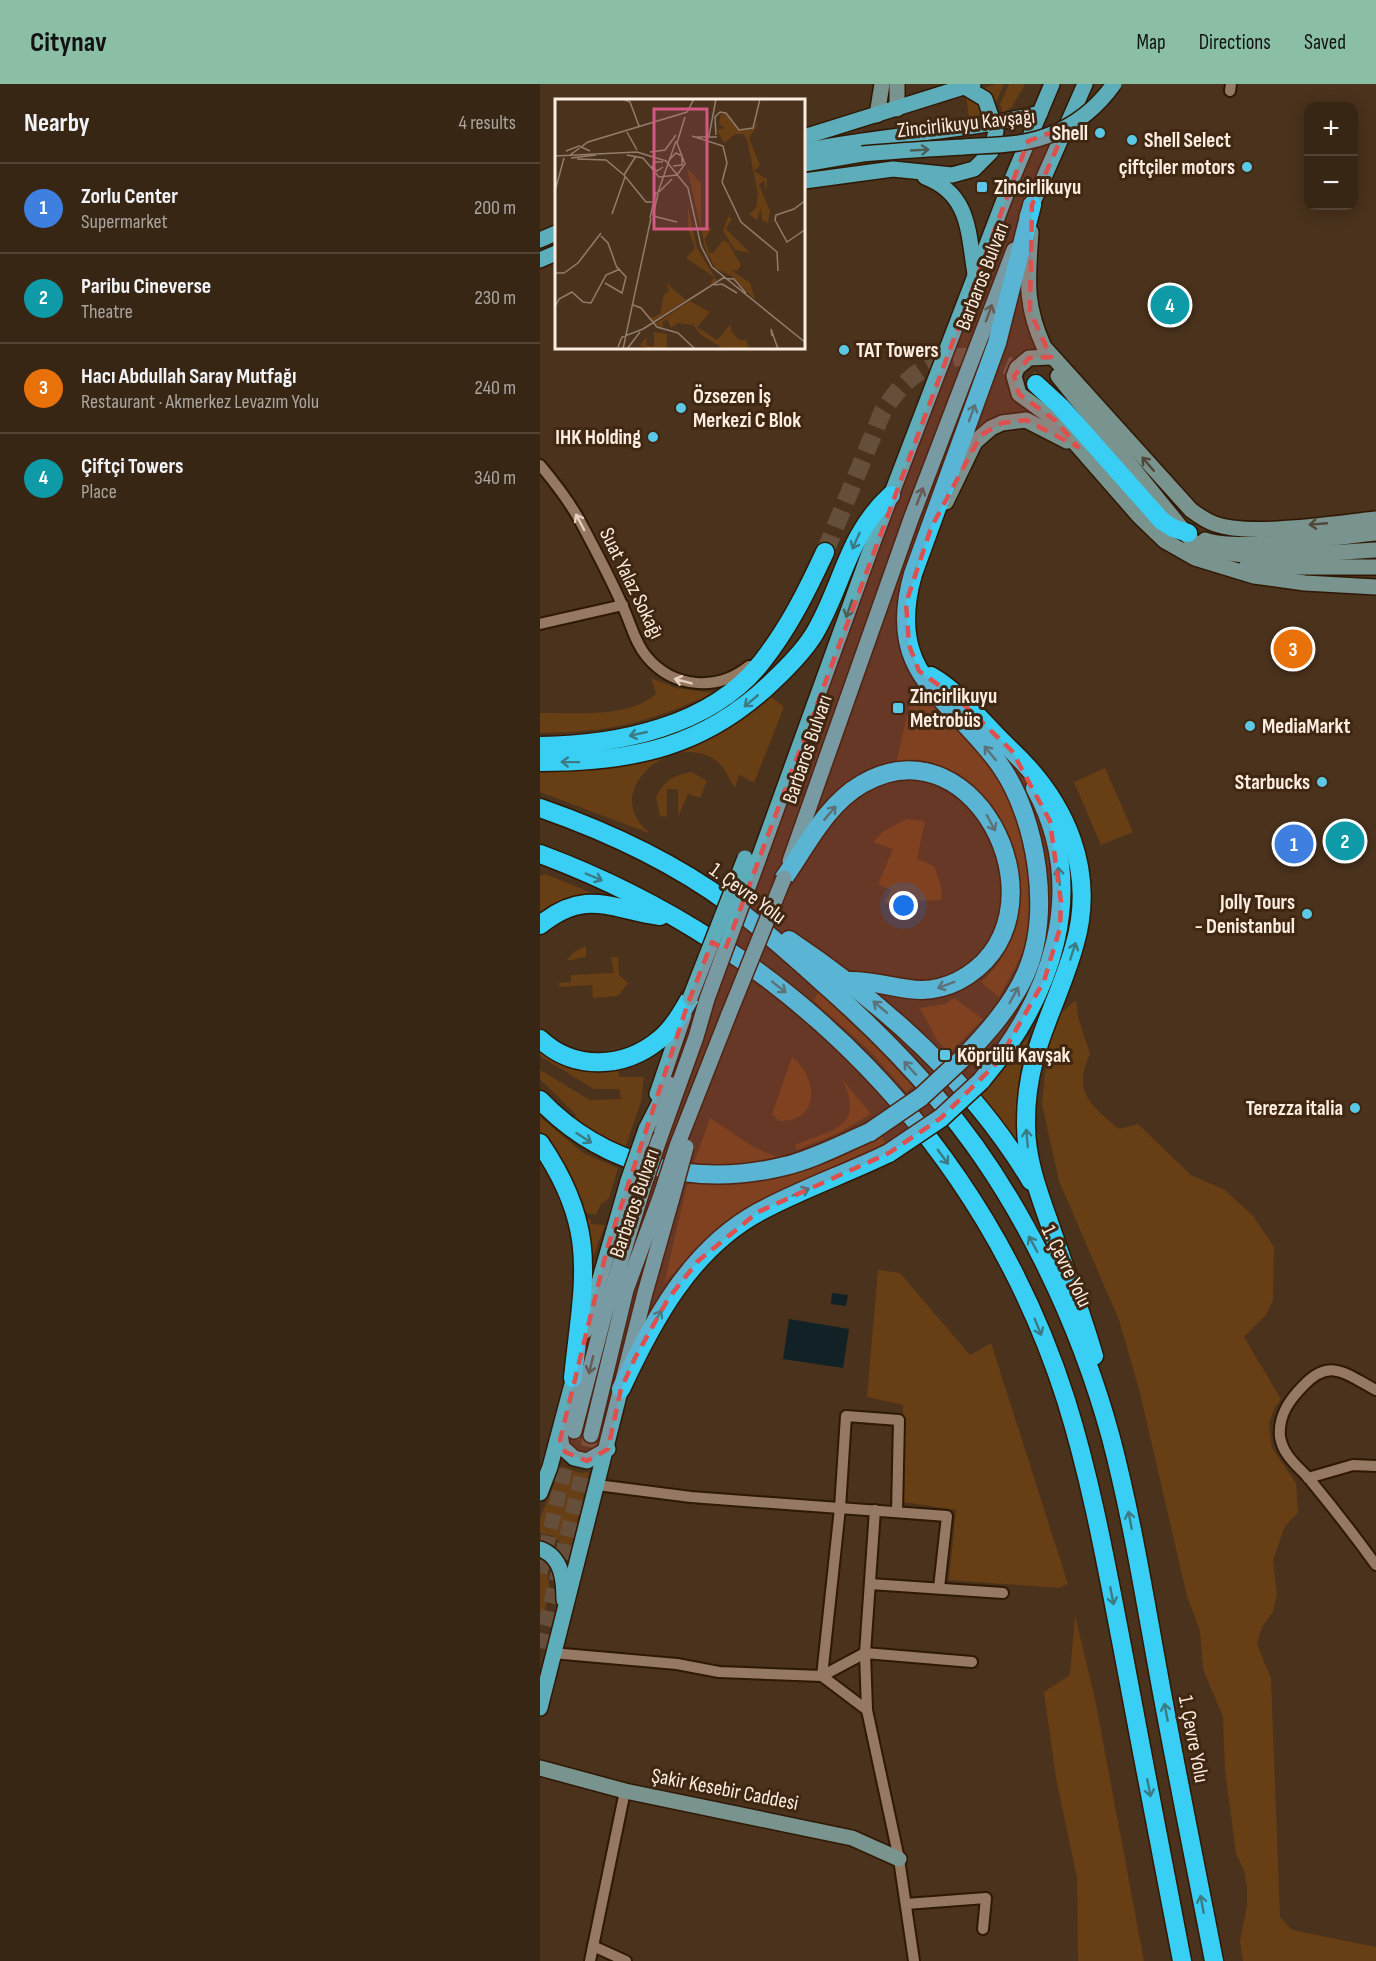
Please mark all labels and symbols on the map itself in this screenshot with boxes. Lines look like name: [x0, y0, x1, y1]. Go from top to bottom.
inset map: [555, 99, 806, 350]
street label: Zincirlikuyu Kavşağı: [896, 104, 1036, 143]
place label: Shell: [1052, 121, 1088, 146]
marker: Shell: [1093, 126, 1107, 140]
place label: Shell Select: [1144, 128, 1231, 153]
marker: Shell Select: [1125, 133, 1139, 147]
one-way arrow: [910, 144, 930, 155]
place label: çiftçiler motors: [1119, 155, 1235, 180]
marker: çiftçiler motors: [1240, 160, 1254, 174]
place label: Zincirlikuyu: [994, 175, 1081, 200]
marker: Zincirlikuyu: [975, 180, 989, 194]
street label: Barbaros Bulvarı: [950, 219, 1014, 334]
pin: 4: [1150, 282, 1190, 328]
one-way arrow: [985, 304, 996, 323]
place label: TAT Towers: [856, 338, 939, 363]
marker: TAT Towers: [837, 343, 851, 357]
place label: Özsezen İş Merkezi C Blok: [693, 384, 801, 433]
marker: Özsezen İş Merkezi C Blok: [674, 401, 688, 415]
one-way arrow: [968, 405, 979, 423]
place label: IHK Holding: [555, 425, 641, 450]
marker: IHK Holding: [646, 430, 660, 444]
one-way arrow: [1141, 457, 1155, 472]
one-way arrow: [915, 487, 926, 505]
one-way arrow: [574, 514, 585, 532]
one-way arrow: [1308, 519, 1328, 530]
street label: Suat Yalaz Sokağı: [594, 524, 669, 643]
one-way arrow: [850, 531, 861, 549]
one-way arrow: [843, 599, 854, 618]
pin: 3: [1274, 626, 1312, 672]
one-way arrow: [674, 674, 693, 686]
place label: Zincirlikuyu Metrobüs: [910, 684, 997, 733]
street label: Barbaros Bulvarı: [777, 691, 838, 807]
one-way arrow: [744, 694, 759, 708]
marker: Zincirlikuyu Metrobüs: [891, 701, 905, 715]
place label: MediaMarkt: [1262, 714, 1351, 739]
marker: MediaMarkt: [1243, 719, 1257, 733]
one-way arrow: [629, 729, 648, 741]
one-way arrow: [983, 745, 996, 761]
one-way arrow: [560, 756, 580, 768]
place label: Starbucks: [1235, 770, 1310, 795]
marker: Starbucks: [1315, 775, 1329, 789]
one-way arrow: [823, 806, 837, 821]
one-way arrow: [986, 814, 997, 832]
pin: 2: [1326, 818, 1364, 864]
pin: 1: [1274, 822, 1314, 867]
street label: 1. Çevre Yolu: [705, 857, 791, 929]
one-way arrow: [1054, 866, 1065, 886]
one-way arrow: [584, 872, 603, 883]
place label: Jolly Tours - Denistanbul: [1195, 890, 1295, 939]
your location: [889, 891, 918, 920]
marker: Jolly Tours - Denistanbul: [1300, 907, 1314, 921]
one-way arrow: [1068, 942, 1079, 961]
one-way arrow: [771, 980, 787, 993]
one-way arrow: [937, 981, 955, 992]
one-way arrow: [1008, 987, 1020, 1004]
one-way arrow: [873, 1000, 888, 1014]
place label: Köprülü Kavşak: [957, 1043, 1071, 1068]
marker: Köprülü Kavşak: [938, 1048, 952, 1062]
one-way arrow: [903, 1060, 917, 1075]
place label: Terezza italia: [1246, 1096, 1343, 1121]
marker: Terezza italia: [1348, 1101, 1362, 1115]
one-way arrow: [1021, 1129, 1032, 1149]
one-way arrow: [576, 1132, 592, 1144]
street label: Barbaros Bulvarı: [604, 1145, 665, 1261]
one-way arrow: [937, 1148, 949, 1164]
one-way arrow: [791, 1186, 809, 1197]
street label: 1. Çevre Yolu: [1036, 1221, 1097, 1311]
one-way arrow: [1027, 1236, 1039, 1253]
one-way arrow: [652, 1310, 664, 1327]
one-way arrow: [1033, 1317, 1044, 1335]
one-way arrow: [585, 1355, 597, 1374]
one-way arrow: [1124, 1511, 1135, 1531]
one-way arrow: [1107, 1586, 1118, 1606]
street label: 1. Çevre Yolu: [1173, 1693, 1214, 1785]
one-way arrow: [1160, 1703, 1171, 1722]
street label: Şakir Kesebir Caddesi: [649, 1763, 801, 1816]
one-way arrow: [1144, 1778, 1155, 1797]
one-way arrow: [1196, 1894, 1207, 1914]

